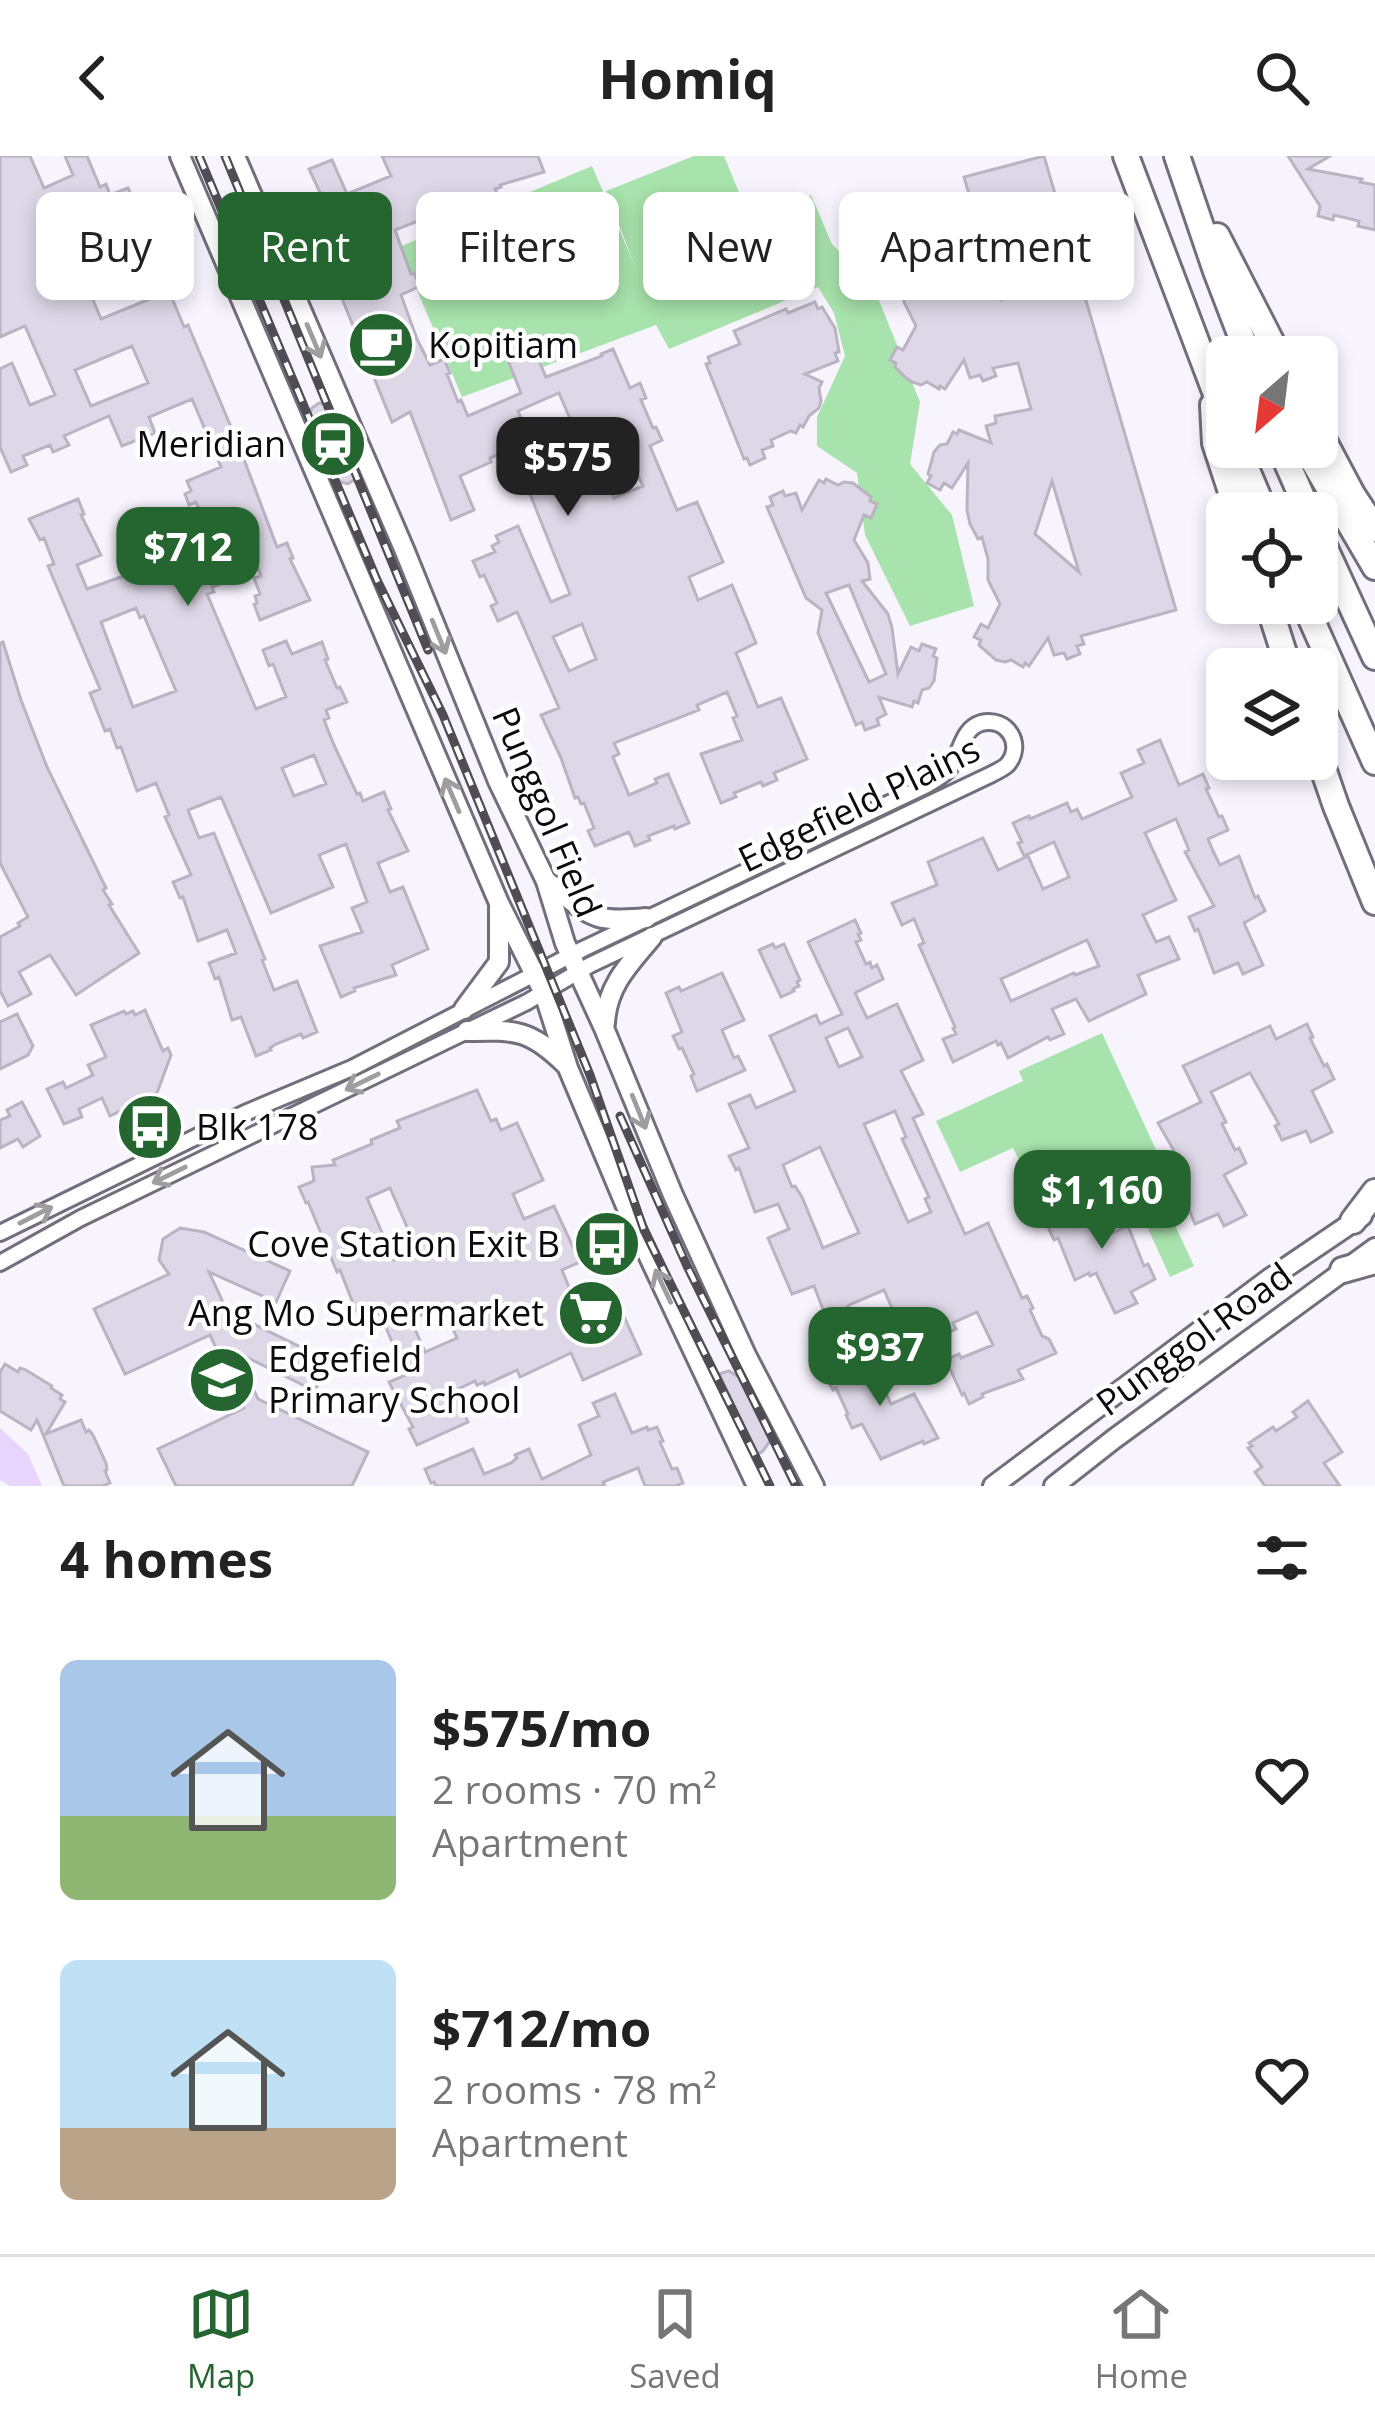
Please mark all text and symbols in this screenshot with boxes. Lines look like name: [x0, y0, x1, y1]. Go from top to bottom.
text: Homiq: [598, 41, 777, 115]
icon: back: [60, 45, 126, 111]
icon: search: [1249, 45, 1315, 111]
chip: Buy: [36, 192, 194, 300]
chip: Rent: [218, 192, 392, 300]
chip: Filters: [416, 192, 619, 300]
chip: New: [643, 192, 815, 300]
chip: Apartment: [839, 192, 1134, 300]
cafe icon: Kopitiam: [346, 310, 416, 380]
place label: Kopitiam: [428, 320, 578, 369]
one-way arrow: [305, 322, 327, 358]
north arrow: [1206, 336, 1338, 468]
map controls: [1206, 336, 1338, 780]
station icon: Meridian: [298, 409, 368, 479]
pin: $575: [497, 417, 639, 519]
place label: Meridian: [136, 419, 286, 468]
text: $575: [523, 429, 613, 482]
button: locate: [1206, 492, 1338, 624]
pin: $712: [117, 507, 259, 609]
text: $712: [143, 519, 233, 572]
one-way arrow: [430, 617, 451, 654]
button: layers: [1206, 648, 1338, 780]
street label: Punggol Field: [481, 699, 614, 924]
street label: Edgefield Plains: [730, 724, 988, 883]
one-way arrow: [440, 778, 462, 814]
one-way arrow: [345, 1072, 381, 1094]
bus stop icon: Blk 178: [115, 1092, 185, 1162]
one-way arrow: [629, 1092, 651, 1129]
place label: Blk 178: [196, 1102, 318, 1151]
pin: $1,160: [1004, 1150, 1200, 1252]
text: $1,160: [1041, 1162, 1163, 1215]
one-way arrow: [152, 1165, 187, 1188]
one-way arrow: [18, 1202, 54, 1225]
bus stop icon: Cove Station Exit B: [572, 1209, 642, 1279]
place label: Cove Station Exit B: [247, 1219, 560, 1268]
street label: Punggol Road: [1086, 1251, 1302, 1426]
one-way arrow: [651, 1269, 673, 1305]
supermarket icon: Ang Mo Supermarket: [556, 1278, 626, 1348]
place label: Ang Mo Supermarket: [188, 1288, 544, 1337]
pin: $937: [809, 1307, 951, 1409]
text: $937: [835, 1319, 925, 1372]
place label: Edgefield Primary School: [268, 1334, 520, 1424]
school or university icon: Edgefield Primary School: [187, 1345, 257, 1415]
text: 4 homes: [60, 1523, 273, 1593]
icon: filters: [1249, 1525, 1315, 1591]
text: $575/mo: [432, 1692, 651, 1762]
icon: home: [156, 1708, 300, 1852]
icon: heart: [1249, 1747, 1315, 1813]
text: 2 rooms · 70 m²: [432, 1762, 717, 1815]
text: Apartment: [432, 1815, 628, 1868]
text: $712/mo: [432, 1992, 651, 2062]
icon: home: [156, 2008, 300, 2152]
icon: heart: [1249, 2047, 1315, 2113]
text: 2 rooms · 78 m²: [432, 2062, 717, 2115]
text: Apartment: [432, 2115, 628, 2168]
tab: Map: [187, 2281, 255, 2398]
tab: Saved: [629, 2281, 721, 2398]
tab: Home: [1095, 2281, 1188, 2398]

